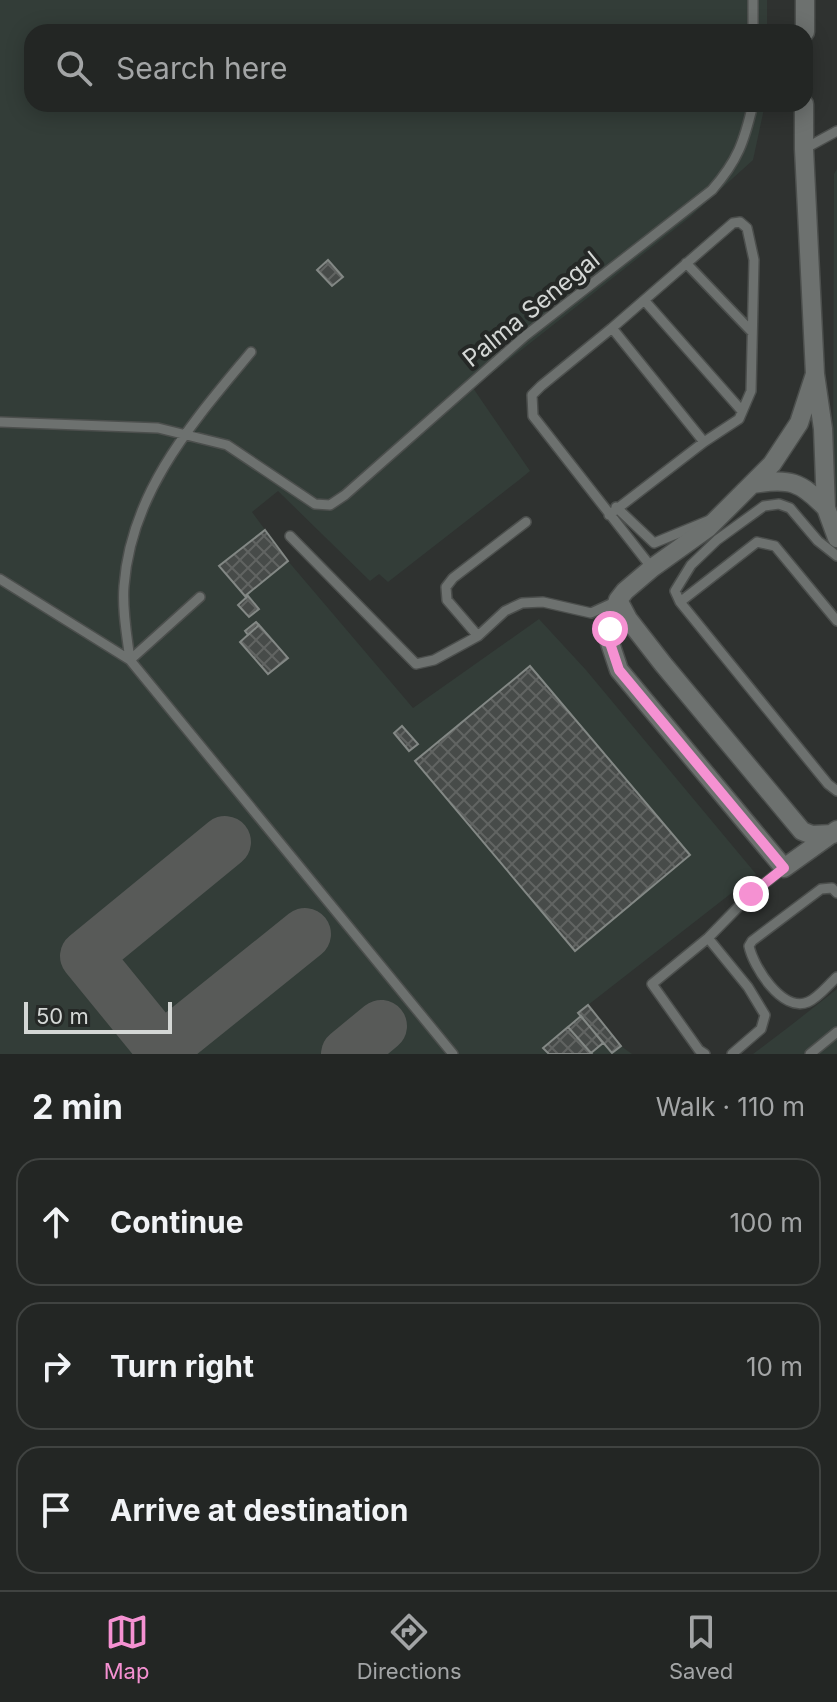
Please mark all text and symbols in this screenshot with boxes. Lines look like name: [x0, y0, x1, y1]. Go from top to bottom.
search box: [24, 24, 813, 112]
icon: search: [52, 46, 96, 90]
text: Search here: [116, 50, 288, 86]
street label: Palma Senegal: [457, 245, 605, 373]
route start: [592, 611, 628, 647]
route end: [733, 876, 769, 912]
scale bar: [24, 998, 172, 1034]
text: 50 m: [36, 1003, 89, 1029]
text: 2 min: [32, 1086, 123, 1127]
text: Walk · 110 m: [656, 1091, 805, 1122]
icon: ahead: [34, 1200, 78, 1244]
text: Continue: [110, 1204, 244, 1240]
text: 100 m: [730, 1207, 803, 1238]
icon: right: [34, 1344, 78, 1388]
text: Turn right: [110, 1348, 254, 1384]
text: 10 m: [746, 1351, 803, 1382]
icon: arrive: [34, 1488, 78, 1532]
text: Arrive at destination: [110, 1492, 408, 1528]
tab: Map: [104, 1610, 149, 1684]
tab: Directions: [357, 1610, 462, 1684]
tab: Saved: [669, 1610, 733, 1684]

